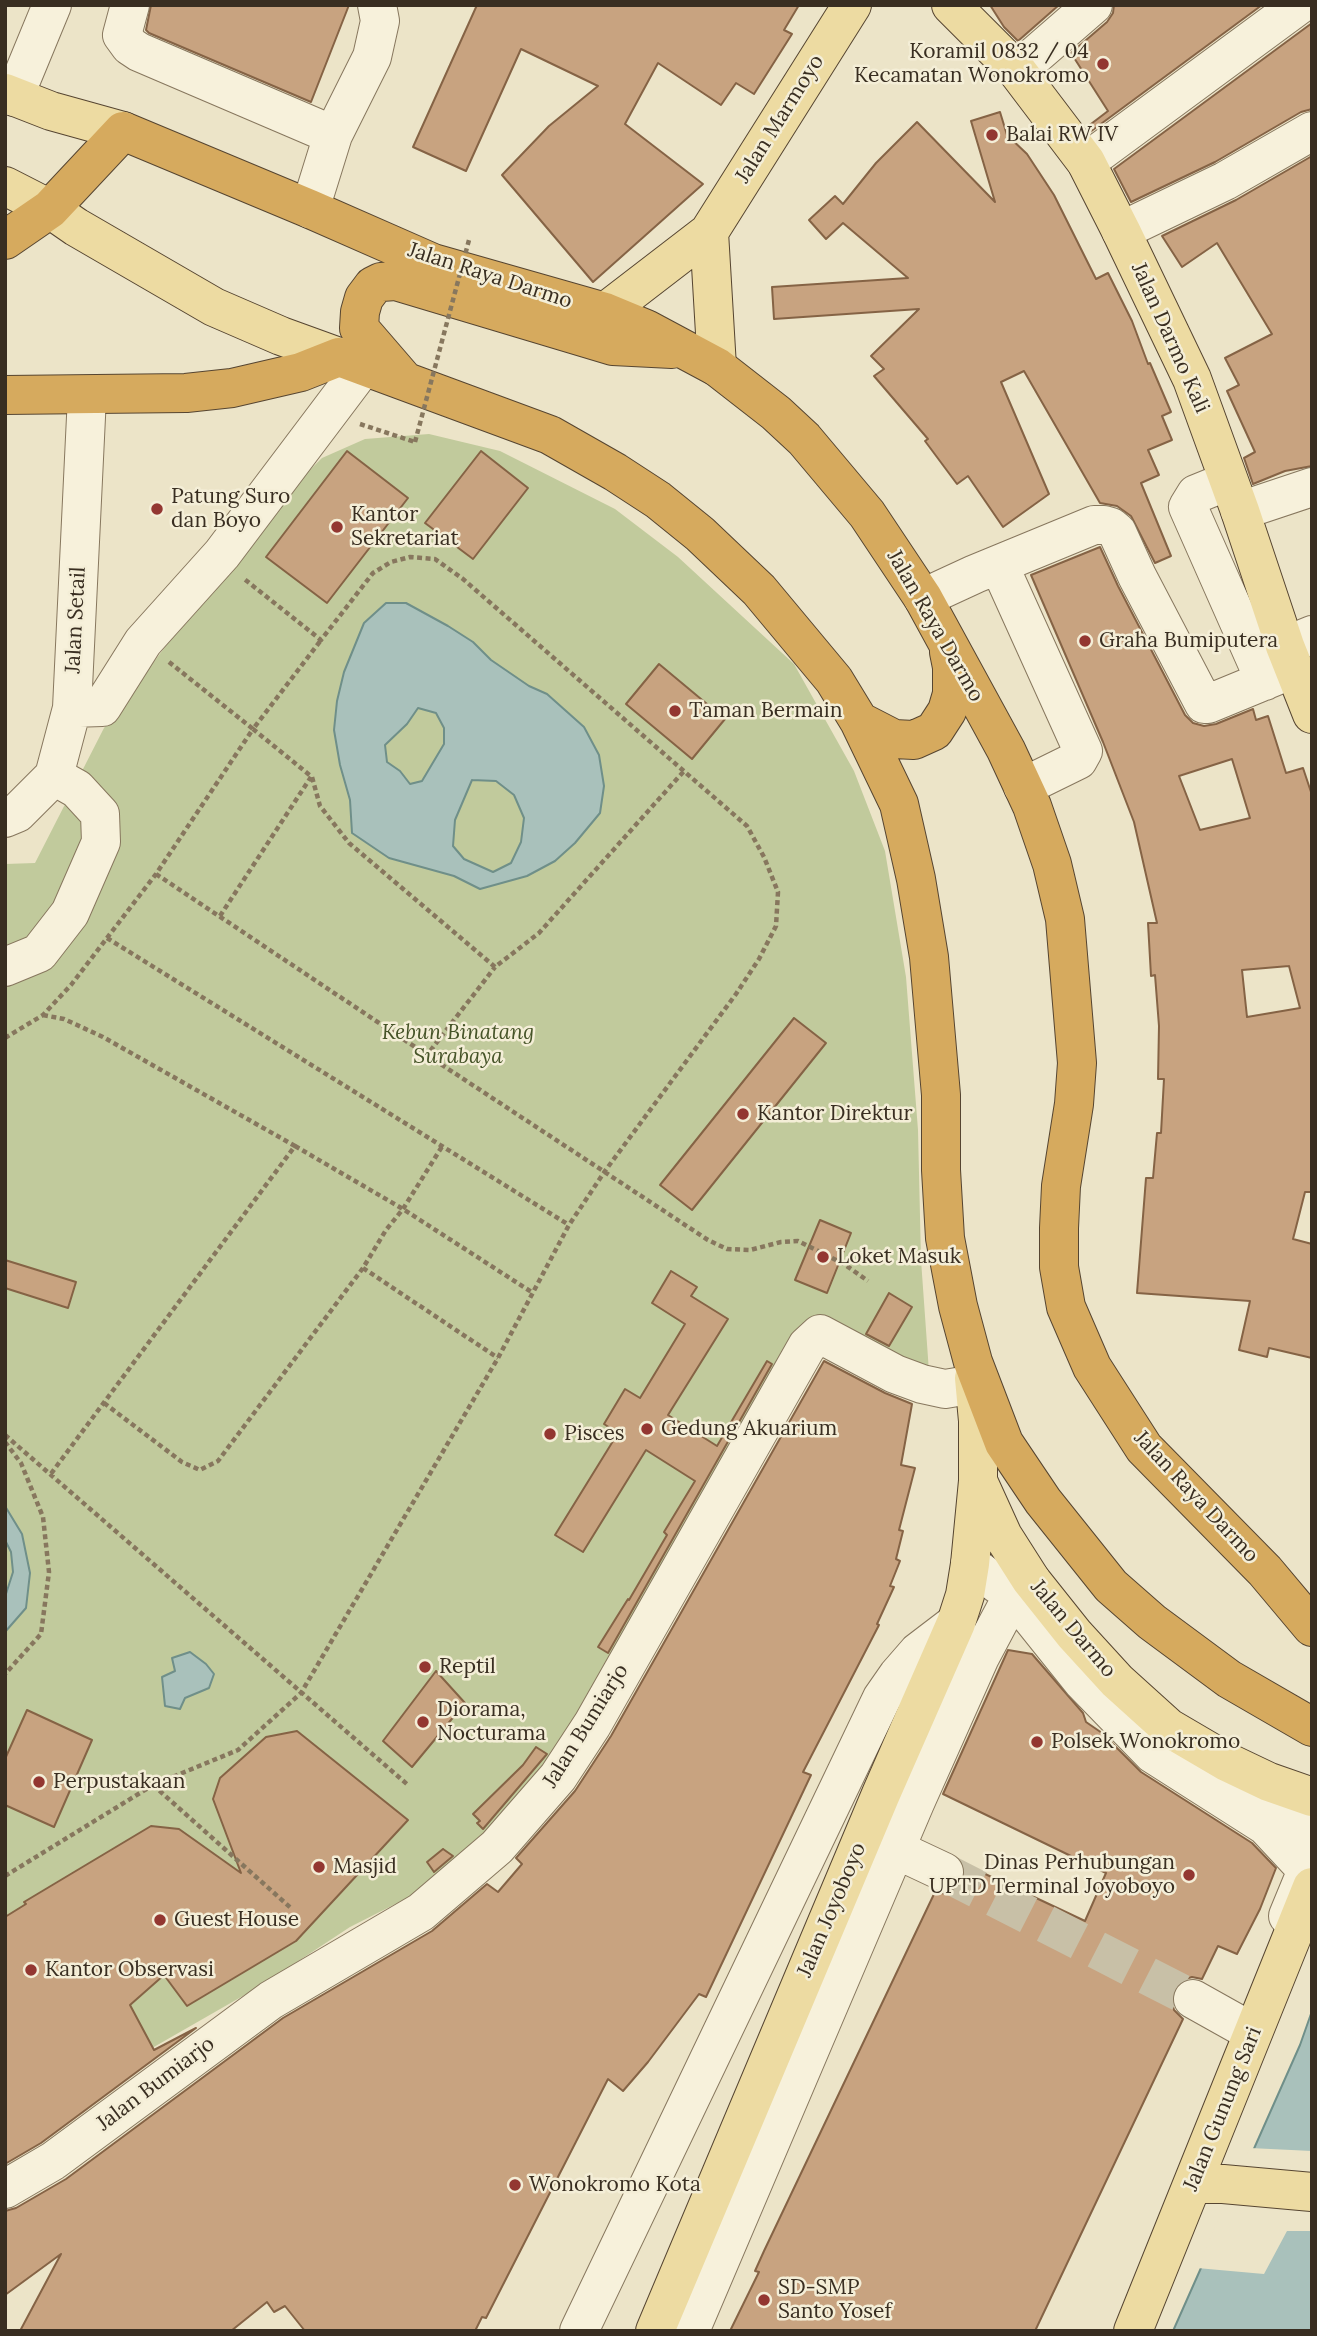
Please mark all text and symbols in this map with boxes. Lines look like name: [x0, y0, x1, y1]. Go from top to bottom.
place label: Koramil 0832 / 04 Kecamatan Wonokromo: [854, 39, 1089, 89]
street label: Jalan Marmoyo: [731, 50, 829, 188]
marker: Koramil 0832 / 04 Kecamatan Wonokromo: [1095, 56, 1111, 72]
place label: Balai RW IV: [1006, 122, 1118, 148]
marker: Balai RW IV: [984, 127, 1000, 143]
street label: Jalan Raya Darmo: [405, 238, 575, 314]
street label: Jalan Darmo Kali: [1126, 259, 1214, 417]
place label: Patung Suro dan Boyo: [171, 484, 290, 534]
marker: Patung Suro dan Boyo: [149, 501, 165, 517]
place label: Kantor Sekretariat: [351, 502, 459, 552]
marker: Kantor Sekretariat: [329, 519, 345, 535]
street label: Jalan Raya Darmo: [881, 546, 989, 706]
street label: Jalan Setail: [61, 566, 91, 674]
place label: Graha Bumiputera: [1099, 628, 1278, 654]
marker: Graha Bumiputera: [1077, 633, 1093, 649]
place label: Taman Bermain: [689, 698, 842, 724]
marker: Taman Bermain: [667, 703, 683, 719]
park label: Kebun Binatang Surabaya: [382, 1020, 534, 1070]
place label: Kantor Direktur: [757, 1101, 913, 1127]
marker: Kantor Direktur: [735, 1106, 751, 1122]
place label: Loket Masuk: [837, 1244, 961, 1270]
marker: Loket Masuk: [815, 1249, 831, 1265]
place label: Gedung Akuarium: [661, 1416, 837, 1442]
place label: Pisces: [564, 1421, 625, 1447]
marker: Gedung Akuarium: [639, 1421, 655, 1437]
marker: Pisces: [542, 1426, 558, 1442]
street label: Jalan Raya Darmo: [1128, 1426, 1264, 1568]
street label: Jalan Darmo: [1025, 1575, 1121, 1683]
place label: Reptil: [439, 1654, 496, 1680]
marker: Reptil: [417, 1659, 433, 1675]
street label: Jalan Bumiarjo: [538, 1660, 634, 1792]
place label: Diorama, Nocturama: [437, 1697, 546, 1747]
marker: Diorama, Nocturama: [415, 1714, 431, 1730]
place label: Polsek Wonokromo: [1051, 1729, 1240, 1755]
marker: Polsek Wonokromo: [1029, 1734, 1045, 1750]
place label: Perpustakaan: [53, 1769, 185, 1795]
marker: Perpustakaan: [31, 1774, 47, 1790]
street label: Jalan Joyoboyo: [792, 1839, 872, 1981]
place label: Dinas Perhubungan UPTD Terminal Joyoboyo: [929, 1850, 1175, 1900]
place label: Masjid: [333, 1854, 397, 1880]
marker: Masjid: [311, 1859, 327, 1875]
marker: Dinas Perhubungan UPTD Terminal Joyoboyo: [1181, 1867, 1197, 1883]
place label: Guest House: [174, 1907, 299, 1933]
marker: Guest House: [152, 1912, 168, 1928]
place label: Kantor Observasi: [45, 1957, 214, 1983]
marker: Kantor Observasi: [23, 1962, 39, 1978]
street label: Jalan Gunung Sari: [1179, 2023, 1267, 2195]
street label: Jalan Bumiarjo: [92, 2032, 220, 2136]
place label: Wonokromo Kota: [529, 2172, 701, 2198]
marker: Wonokromo Kota: [507, 2177, 523, 2193]
place label: SD-SMP Santo Yosef: [778, 2275, 892, 2325]
marker: SD-SMP Santo Yosef: [756, 2292, 772, 2308]

